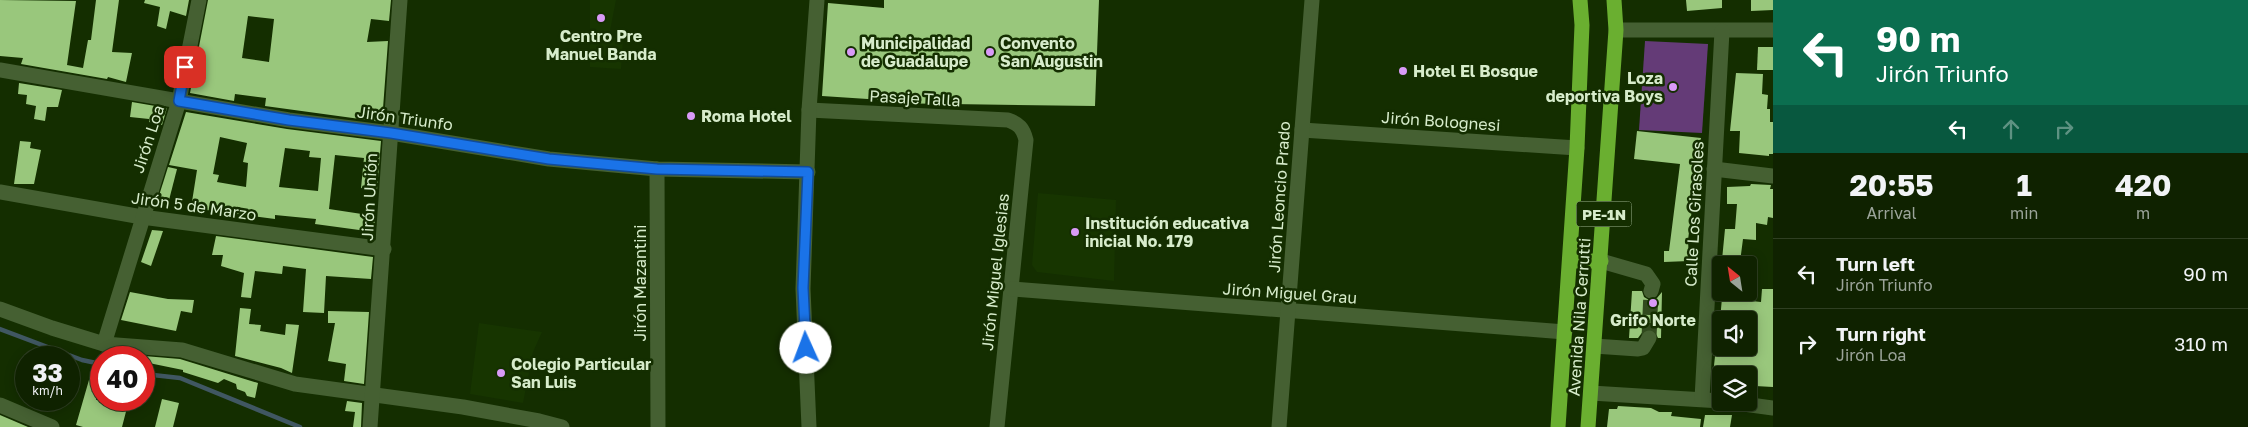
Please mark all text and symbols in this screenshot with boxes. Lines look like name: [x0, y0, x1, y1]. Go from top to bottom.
marker: Centro Pre Manuel Banda: [595, 12, 607, 24]
text: 90 m: [1876, 18, 1960, 60]
icon: left: [1793, 20, 1858, 85]
place label: Centro Pre Manuel Banda: [546, 26, 656, 64]
place label: Municipalidad de Guadalupe: [861, 33, 970, 71]
place label: Convento San Augustin: [1000, 33, 1103, 71]
pin: [164, 46, 206, 88]
marker: Municipalidad de Guadalupe: [845, 46, 857, 58]
marker: Convento San Augustin: [984, 46, 996, 58]
icon: arrive: [171, 53, 199, 81]
text: Jirón Triunfo: [1876, 60, 2009, 87]
place label: Hotel El Bosque: [1413, 61, 1538, 81]
marker: Hotel El Bosque: [1397, 65, 1409, 77]
place label: Loza deportiva Boys: [1546, 68, 1663, 106]
marker: Loza deportiva Boys: [1667, 81, 1679, 93]
street label: Pasaje Talla: [869, 86, 961, 110]
street label: Jirón Triunfo: [356, 101, 454, 135]
street label: Jirón Loa: [128, 102, 168, 176]
place label: Roma Hotel: [701, 106, 792, 126]
street label: Jirón Bolognesi: [1381, 107, 1501, 135]
marker: Roma Hotel: [685, 110, 697, 122]
icon: left: [1944, 115, 1972, 143]
icon: ahead: [1997, 115, 2025, 143]
icon: right: [2050, 115, 2078, 143]
street label: Jirón Leoncio Prado: [1264, 120, 1294, 274]
street label: Calle Los Girasoles: [1680, 141, 1708, 287]
street label: Jirón Unión: [357, 153, 381, 241]
text: 20:55: [1850, 167, 1934, 203]
text: 1: [2016, 167, 2032, 203]
text: 420: [2115, 167, 2171, 203]
street label: Jirón 5 de Marzo: [130, 187, 258, 225]
street label: Jirón Miguel Iglesias: [977, 192, 1013, 352]
road number: PE-1N: [1576, 202, 1632, 226]
text: Arrival: [1866, 203, 1917, 223]
text: min: [2010, 203, 2038, 223]
text: m: [2136, 203, 2150, 223]
place label: Institución educativa inicial No. 179: [1085, 213, 1249, 251]
street label: Jirón Mazantini: [630, 224, 650, 342]
marker: Institución educativa inicial No. 179: [1069, 226, 1081, 238]
street label: Avenida Nila Cerrutti: [1563, 237, 1595, 397]
text: Turn left: [1836, 252, 1915, 275]
north arrow: [1712, 256, 1758, 301]
map controls: [1712, 256, 1757, 411]
icon: left: [1793, 260, 1821, 288]
text: 90 m: [2183, 262, 2228, 285]
text: Jirón Triunfo: [1836, 275, 1933, 295]
street label: Jirón Miguel Grau: [1222, 278, 1358, 308]
marker: Grifo Norte: [1647, 297, 1659, 309]
place label: Grifo Norte: [1610, 310, 1696, 330]
button: sound: [1712, 311, 1757, 356]
position arrow: [779, 321, 831, 373]
text: Turn right: [1836, 322, 1926, 345]
icon: right: [1793, 330, 1821, 358]
text: 310 m: [2174, 332, 2228, 355]
text: Jirón Loa: [1836, 345, 1906, 365]
speed limit sign: 40: [90, 346, 155, 411]
place label: Colegio Particular San Luis: [511, 354, 651, 392]
text: 33: [32, 357, 63, 388]
button: layers: [1712, 366, 1757, 411]
marker: Colegio Particular San Luis: [495, 367, 507, 379]
text: km/h: [32, 383, 63, 398]

